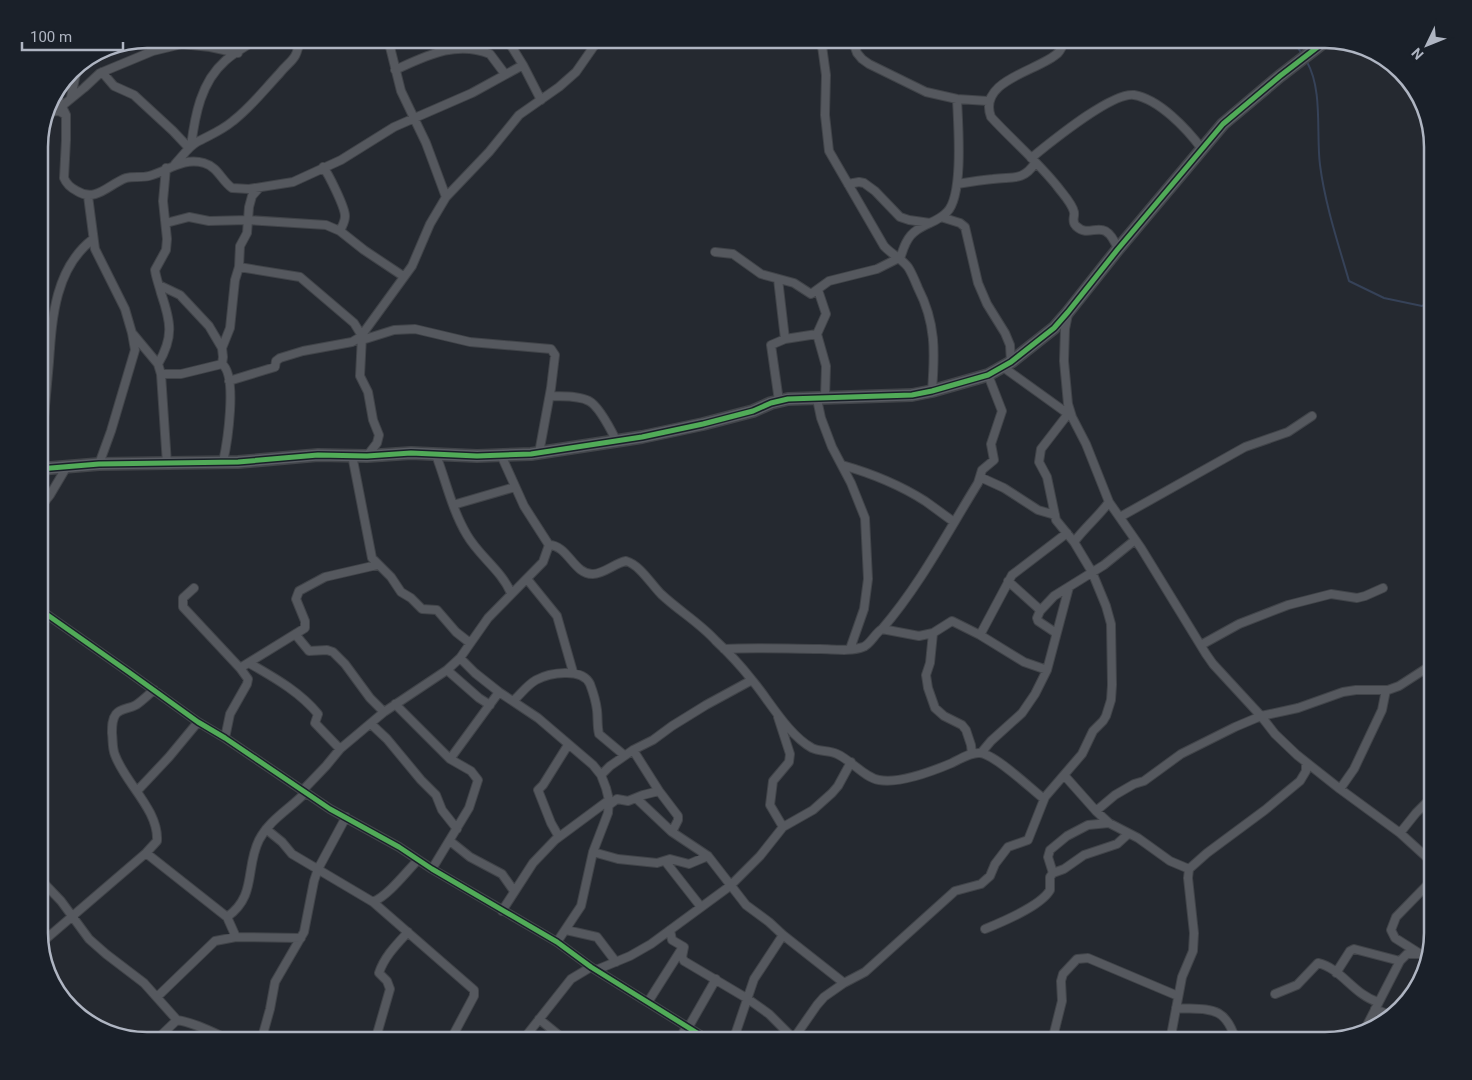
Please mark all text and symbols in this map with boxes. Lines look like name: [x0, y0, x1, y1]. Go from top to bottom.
scale bar: [22, 20, 124, 52]
north arrow: [1402, 20, 1452, 70]
text: 100 m: [30, 28, 72, 46]
text: N: [1408, 45, 1427, 63]

